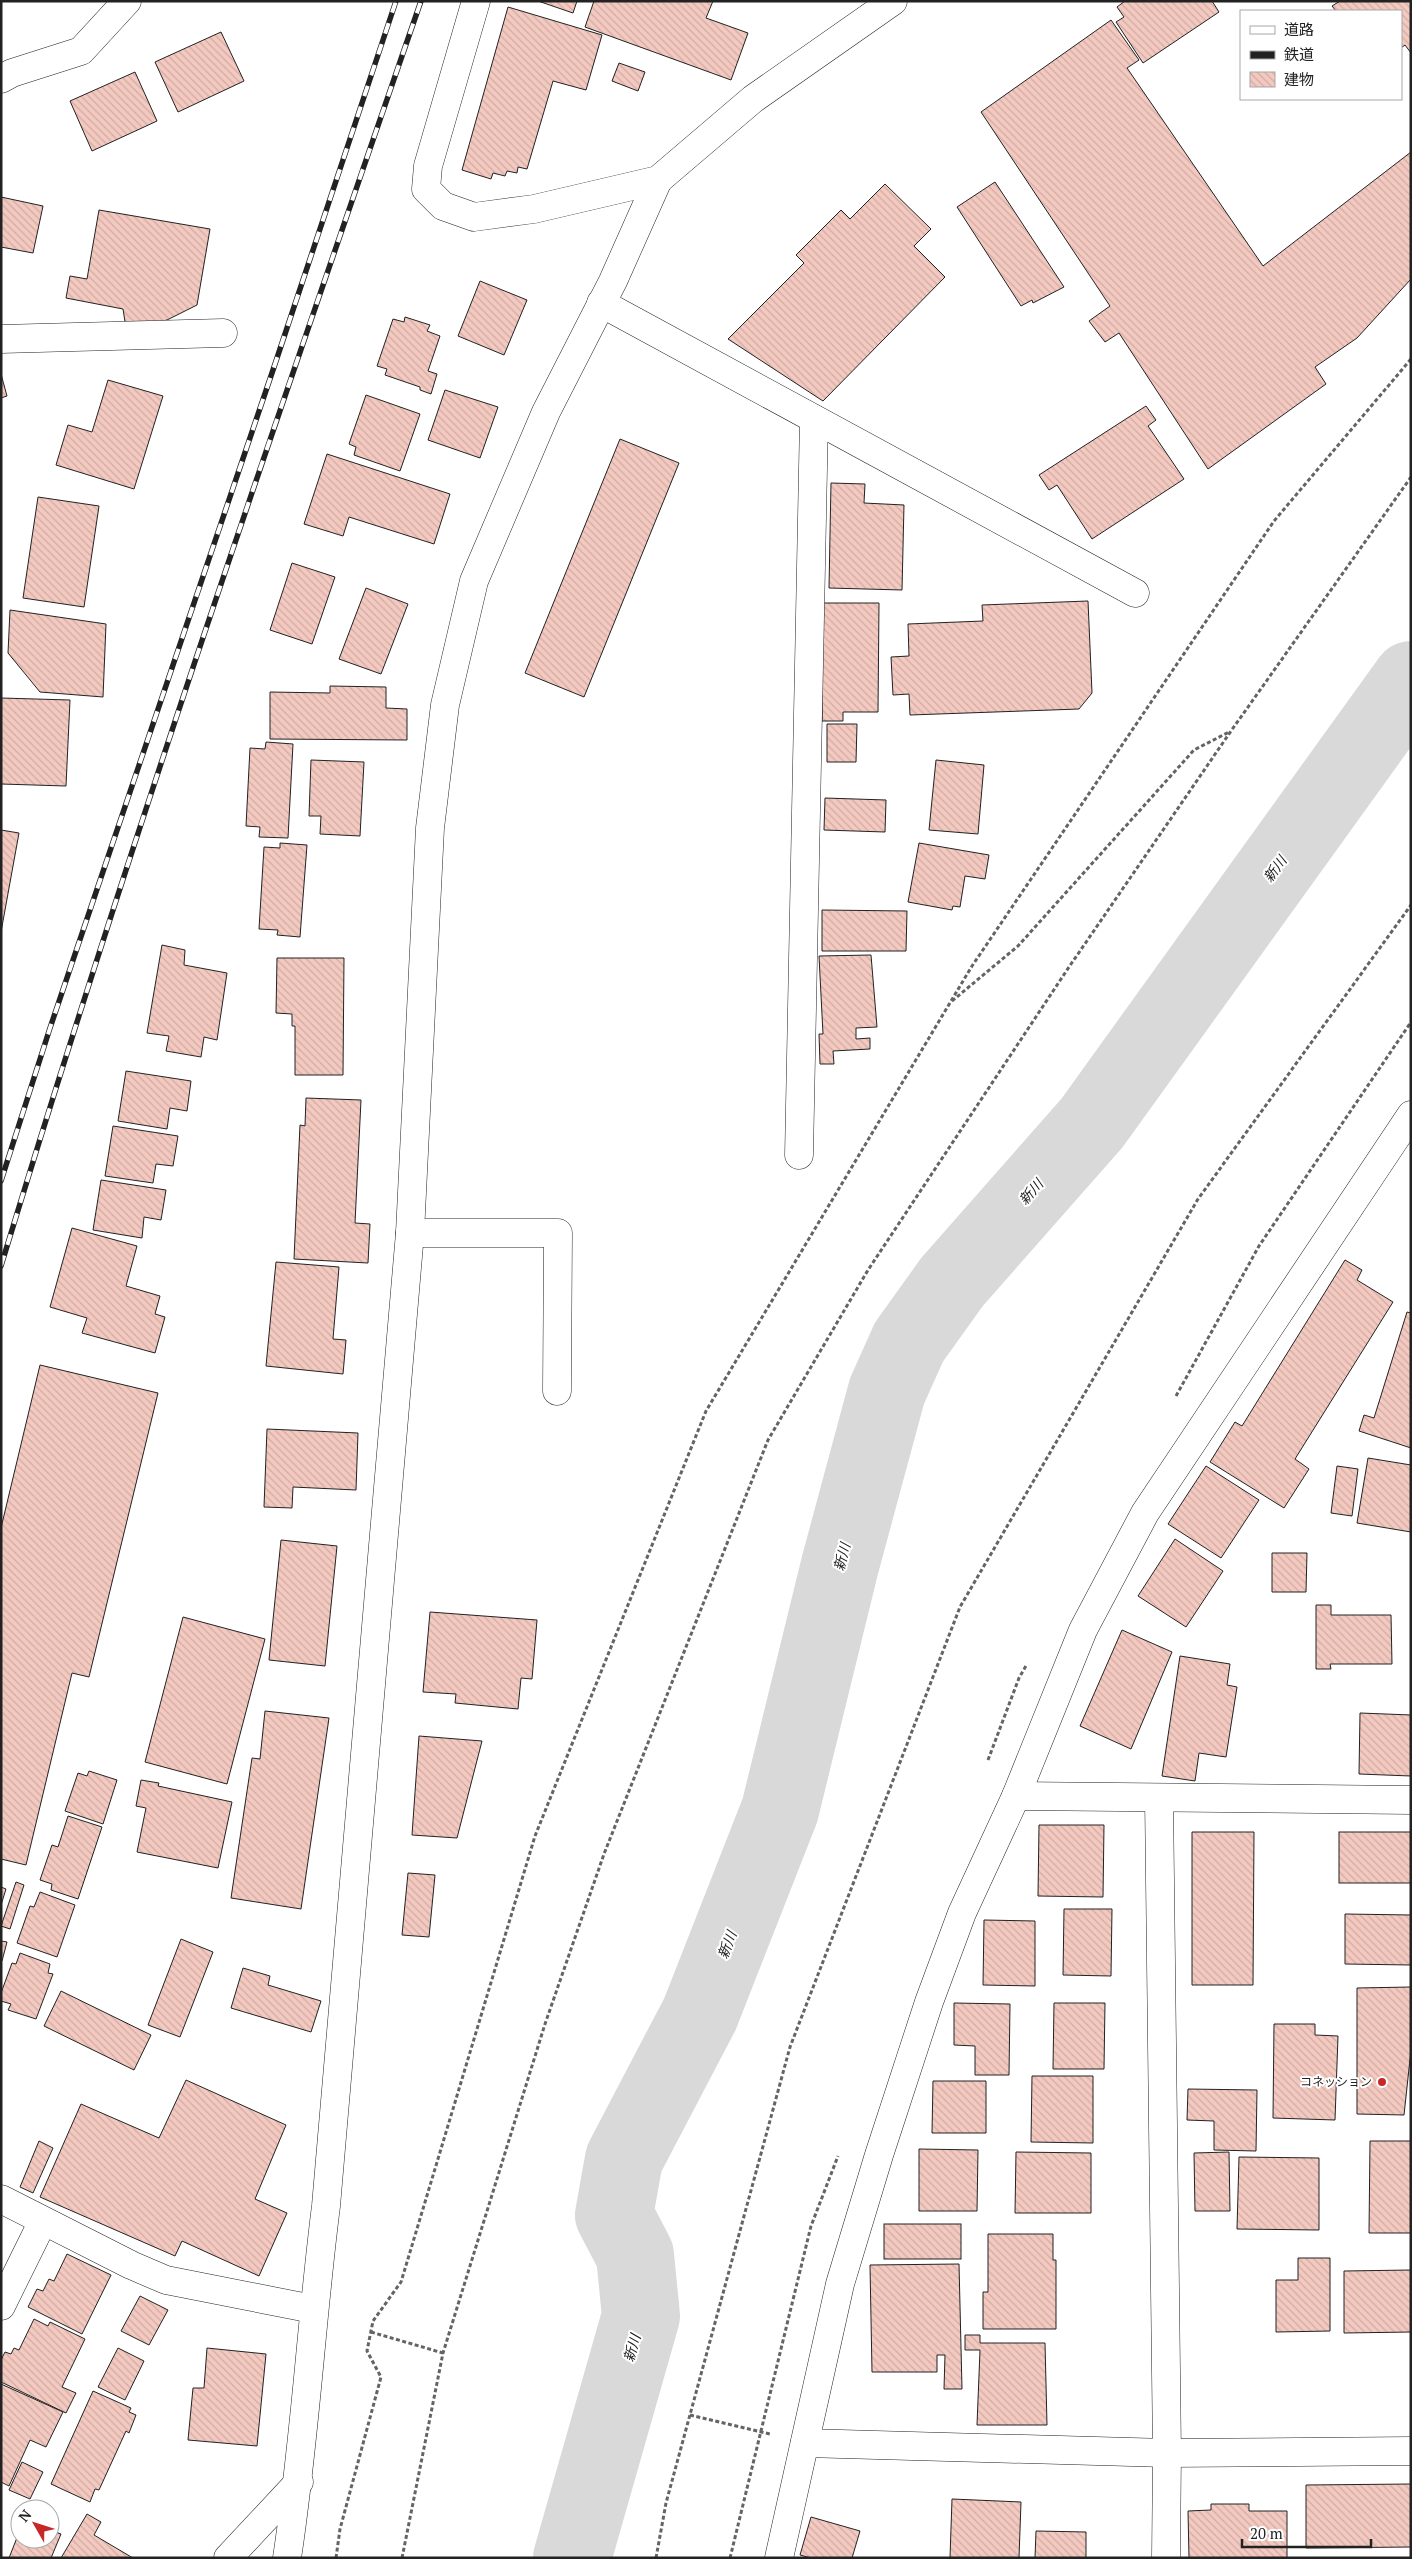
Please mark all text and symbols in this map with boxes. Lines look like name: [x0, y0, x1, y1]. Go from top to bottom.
legend: [1240, 10, 1402, 100]
text: 道路: [1284, 19, 1314, 39]
text: 鉄道: [1284, 44, 1314, 64]
text: 建物: [1284, 69, 1314, 89]
water label: 新川: [1259, 850, 1292, 886]
water label: 新川: [1014, 1173, 1048, 1208]
water label: 新川: [829, 1539, 855, 1573]
water label: 新川: [713, 1926, 741, 1961]
place label: コネッション: [1300, 2074, 1372, 2089]
marker: コネッション: [1376, 2076, 1388, 2088]
water label: 新川: [619, 2330, 645, 2364]
north arrow: [10, 2499, 60, 2549]
text: N: [14, 2505, 35, 2526]
scale bar: [1242, 2516, 1371, 2548]
text: 20 m: [1250, 2523, 1283, 2543]

